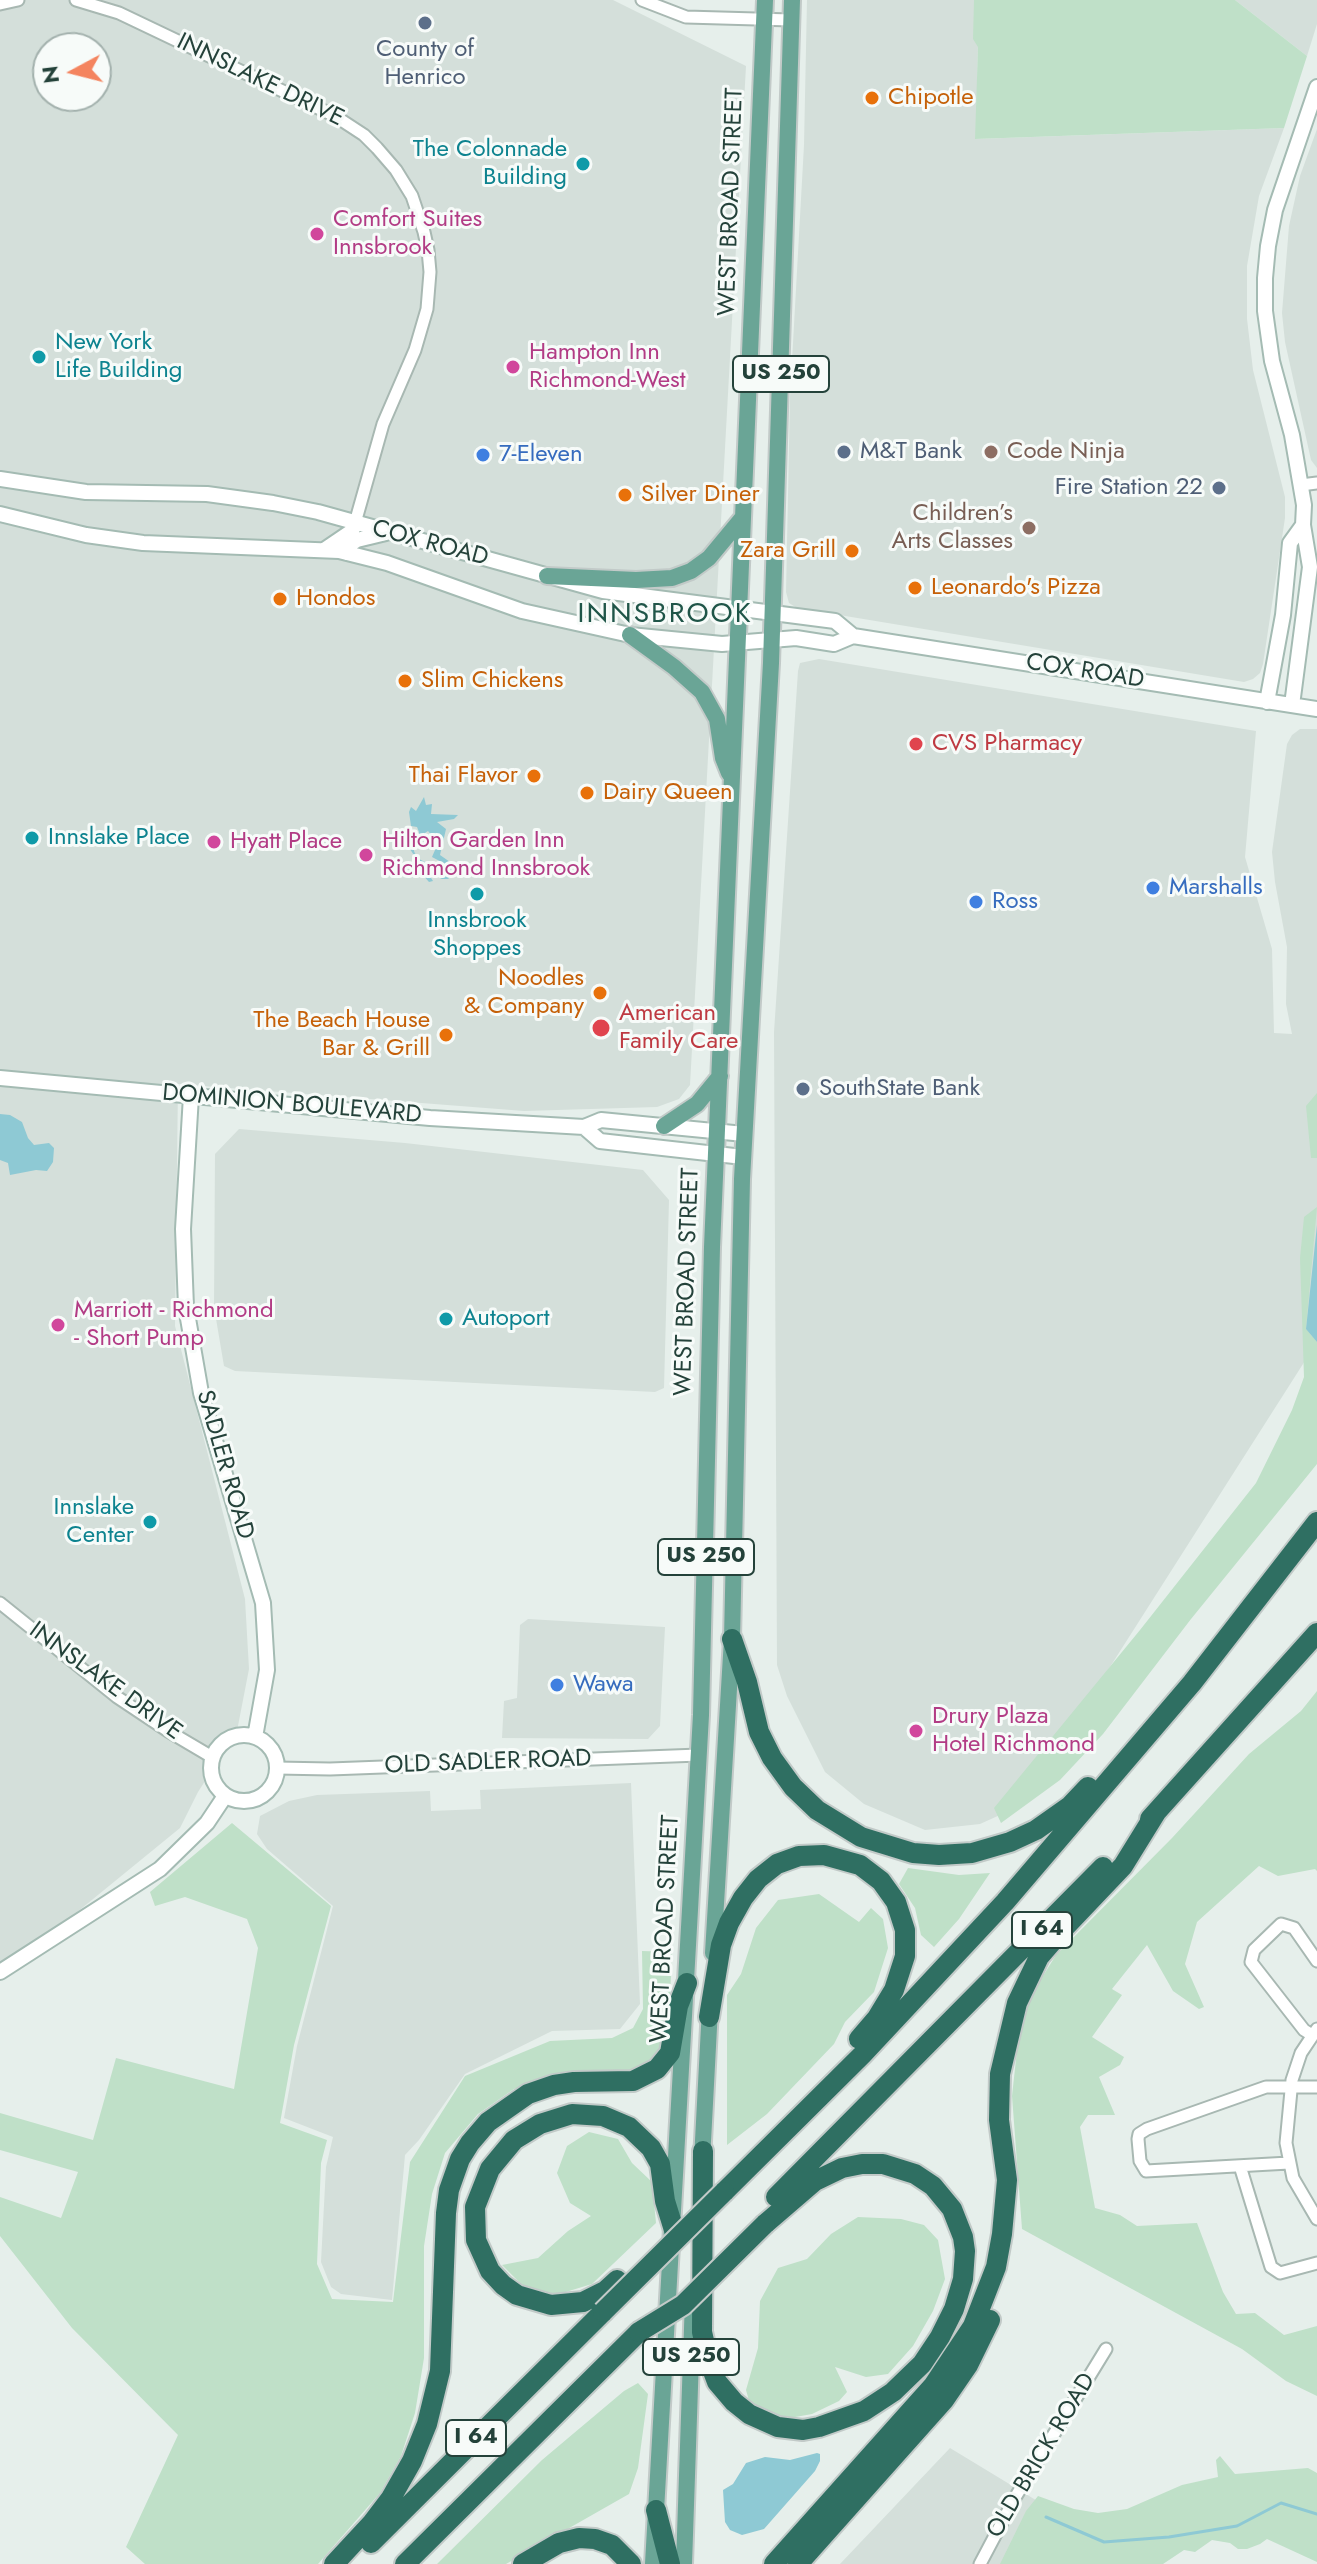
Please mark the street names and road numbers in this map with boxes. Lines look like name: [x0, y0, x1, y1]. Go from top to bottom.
street label: INNSLAKE DRIVE: [172, 28, 348, 134]
street label: WEST BROAD STREET: [714, 87, 750, 317]
road number: US 250: [733, 356, 829, 392]
street label: COX ROAD: [369, 515, 491, 573]
street label: COX ROAD: [1024, 648, 1146, 696]
street label: DOMINION BOULEVARD: [161, 1079, 423, 1131]
street label: WEST BROAD STREET: [670, 1167, 706, 1397]
street label: SADLER ROAD: [189, 1387, 259, 1543]
road number: US 250: [658, 1539, 754, 1575]
street label: INNSLAKE DRIVE: [23, 1617, 187, 1747]
street label: OLD SADLER ROAD: [384, 1745, 592, 1781]
street label: WEST BROAD STREET: [646, 1814, 686, 2044]
road number: I 64: [1012, 1912, 1072, 1948]
road number: US 250: [643, 2339, 739, 2375]
street label: OLD BRICK ROAD: [981, 2368, 1103, 2544]
road number: I 64: [446, 2420, 506, 2456]

